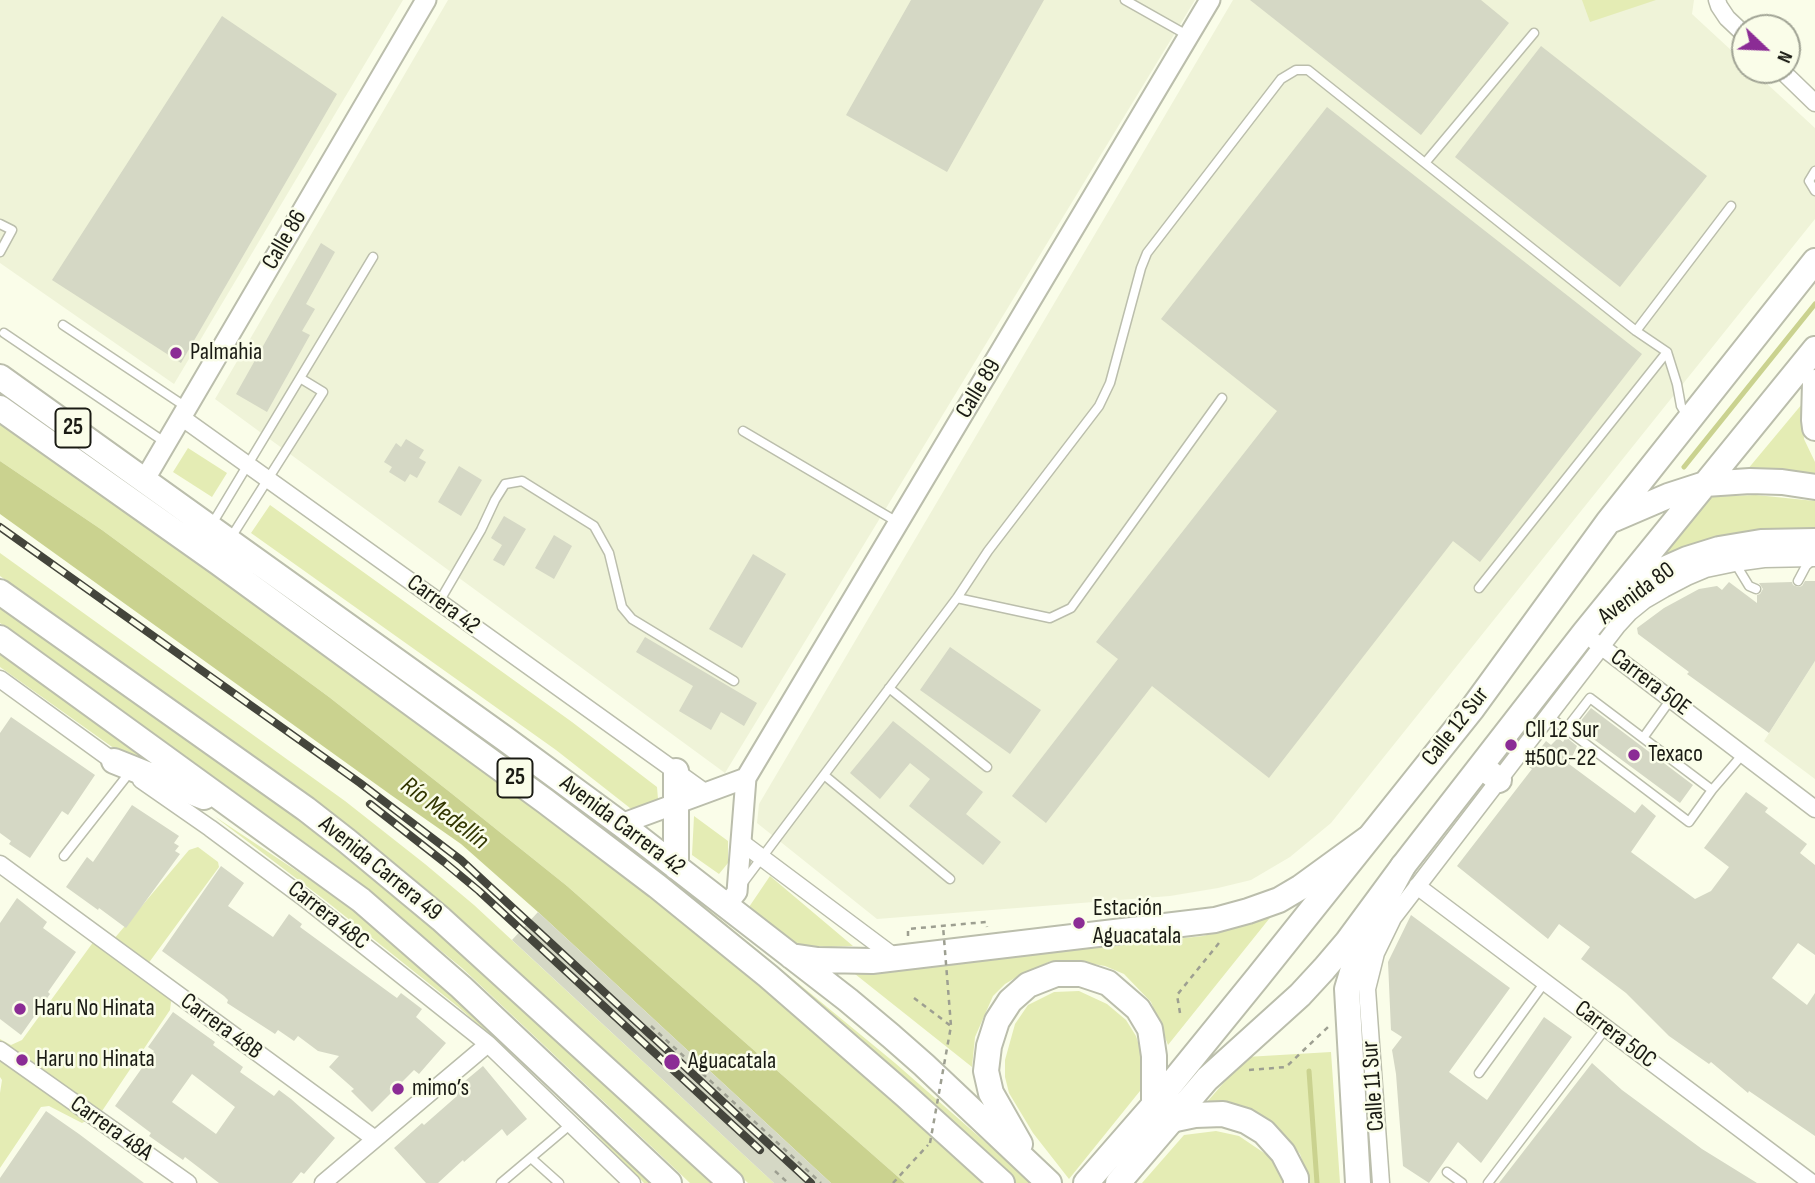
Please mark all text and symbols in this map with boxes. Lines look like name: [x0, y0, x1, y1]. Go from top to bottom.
north arrow: [1731, 14, 1801, 84]
text: N: [1771, 47, 1797, 66]
street label: Calle 86: [257, 205, 313, 275]
place label: Palmahia: [190, 339, 262, 367]
marker: Palmahia: [168, 345, 184, 361]
street label: Calle 89: [950, 354, 1008, 424]
road number: 25: [56, 408, 90, 448]
street label: Avenida 80: [1593, 557, 1681, 631]
street label: Carrera 42: [401, 569, 485, 641]
street label: Carrera 50E: [1604, 643, 1696, 723]
street label: Calle 12 Sur: [1416, 682, 1496, 772]
place label: Cll 12 Sur #50C-22: [1525, 717, 1599, 773]
marker: Cll 12 Sur #50C-22: [1503, 737, 1519, 753]
place label: Texaco: [1648, 741, 1703, 769]
marker: Texaco: [1626, 747, 1642, 763]
road number: 25: [498, 758, 532, 798]
street label: Avenida Carrera 42: [554, 769, 690, 883]
water label: Río Medellín: [394, 771, 494, 857]
street label: Avenida Carrera 49: [313, 811, 447, 927]
street label: Carrera 48C: [282, 875, 374, 957]
place label: Estación Aguacatala: [1093, 895, 1181, 951]
marker: Estación Aguacatala: [1071, 915, 1087, 931]
street label: Carrera 48B: [174, 988, 268, 1066]
place label: Haru No Hinata: [34, 995, 155, 1023]
street label: Carrera 50C: [1568, 995, 1662, 1075]
marker: Haru No Hinata: [12, 1001, 28, 1017]
street label: Calle 11 Sur: [1356, 1040, 1392, 1132]
place label: Haru no Hinata: [36, 1046, 155, 1074]
place label: Aguacatala: [688, 1048, 776, 1076]
marker: Haru no Hinata: [14, 1052, 30, 1068]
marker: Aguacatala: [662, 1052, 682, 1072]
place label: mimo’s: [412, 1075, 469, 1103]
marker: mimo’s: [390, 1081, 406, 1097]
street label: Carrera 48A: [64, 1090, 158, 1168]

